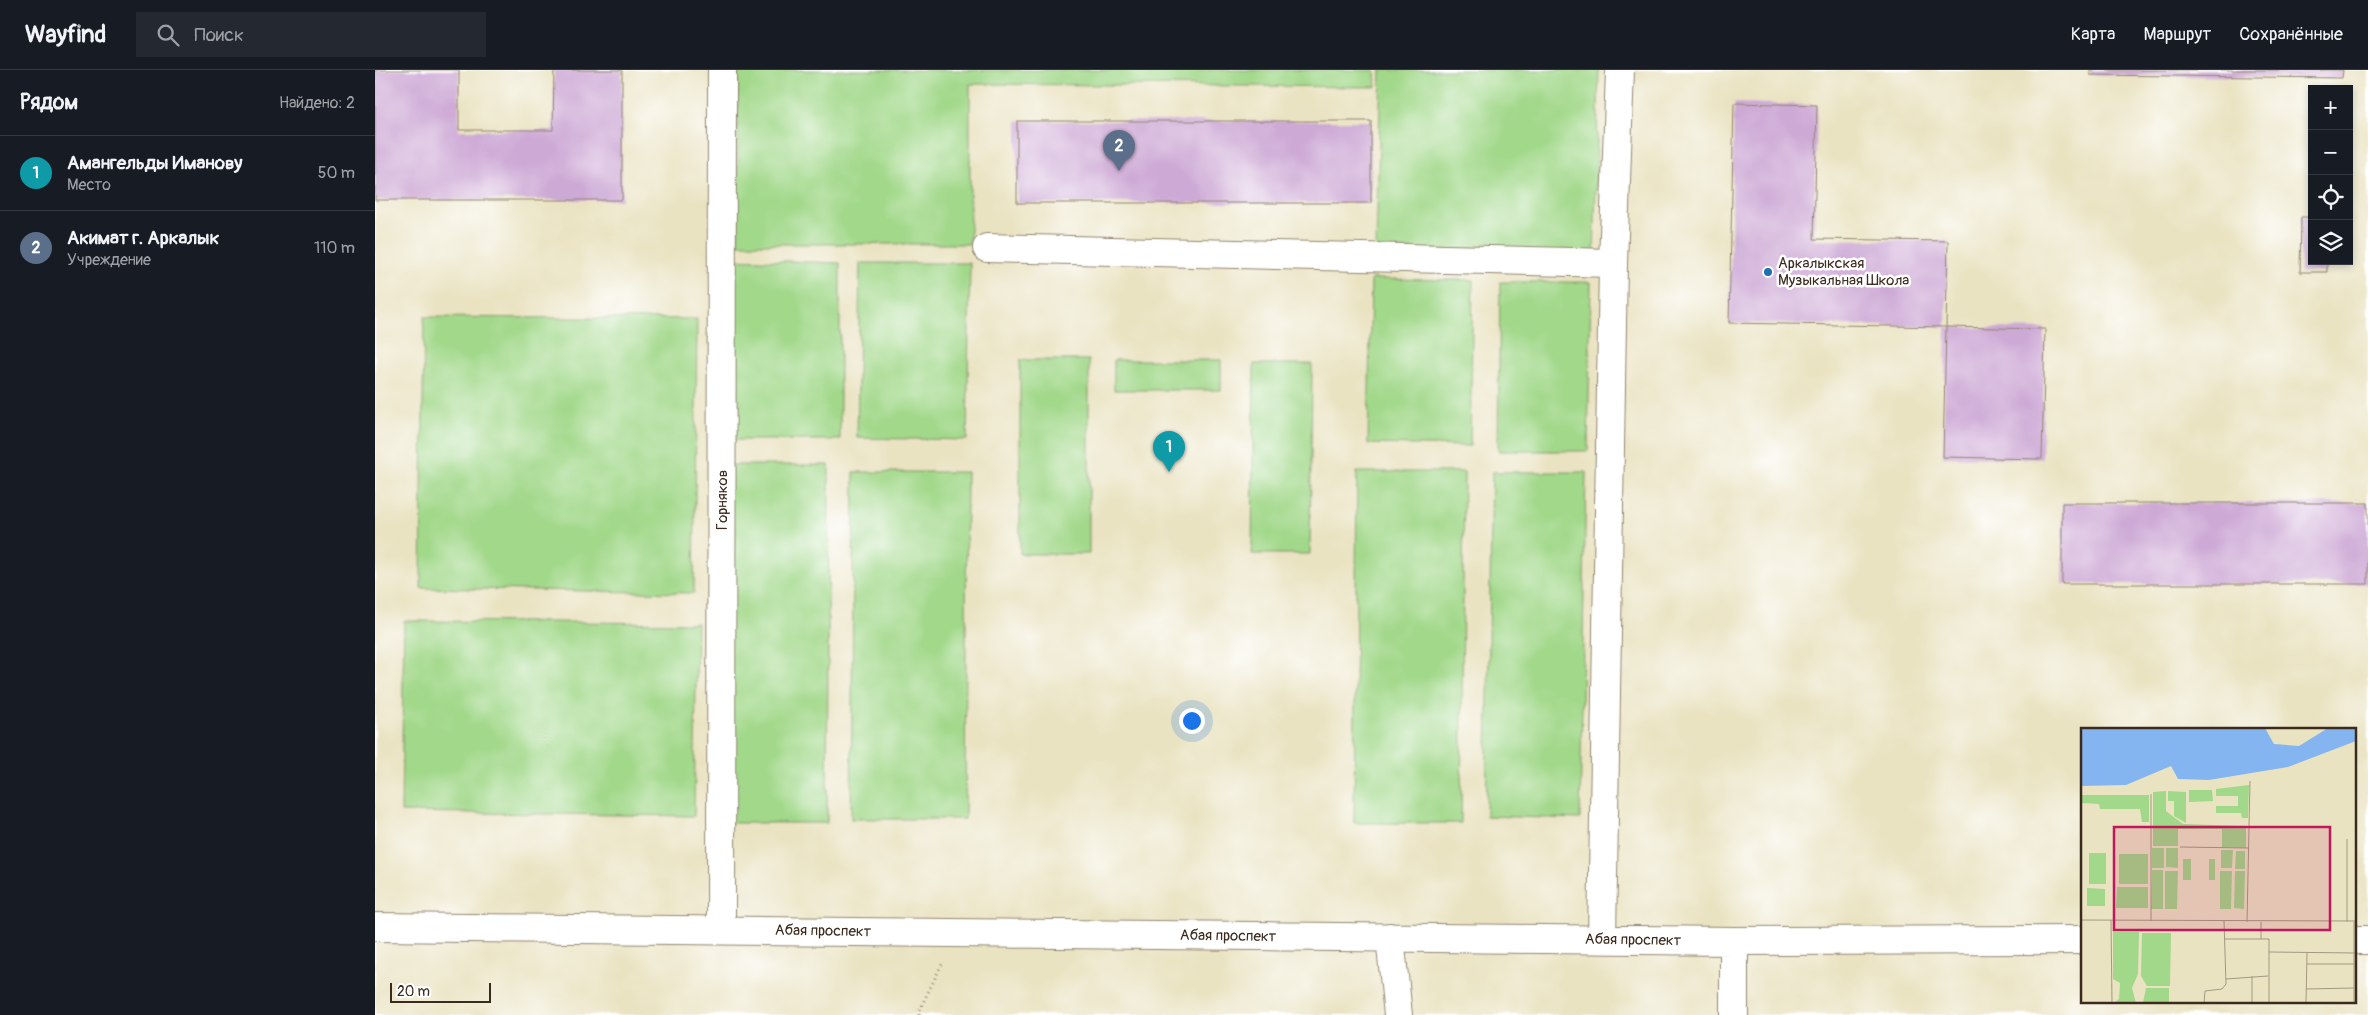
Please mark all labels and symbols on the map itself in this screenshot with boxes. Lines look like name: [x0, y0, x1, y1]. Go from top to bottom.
pin: 2: [1103, 130, 1135, 171]
place label: Аркалыкская Музыкальная Школа: [1778, 254, 1909, 290]
marker: Аркалыкская Музыкальная Школа: [1762, 266, 1774, 278]
pin: 1: [1153, 431, 1185, 472]
street label: Горняков: [713, 470, 732, 530]
your location: [1179, 708, 1205, 734]
inset map: [2081, 728, 2355, 1002]
street label: Абая проспект: [775, 921, 872, 941]
street label: Абая проспект: [1180, 926, 1277, 946]
street label: Абая проспект: [1585, 930, 1682, 950]
scale bar: [390, 980, 491, 1003]

